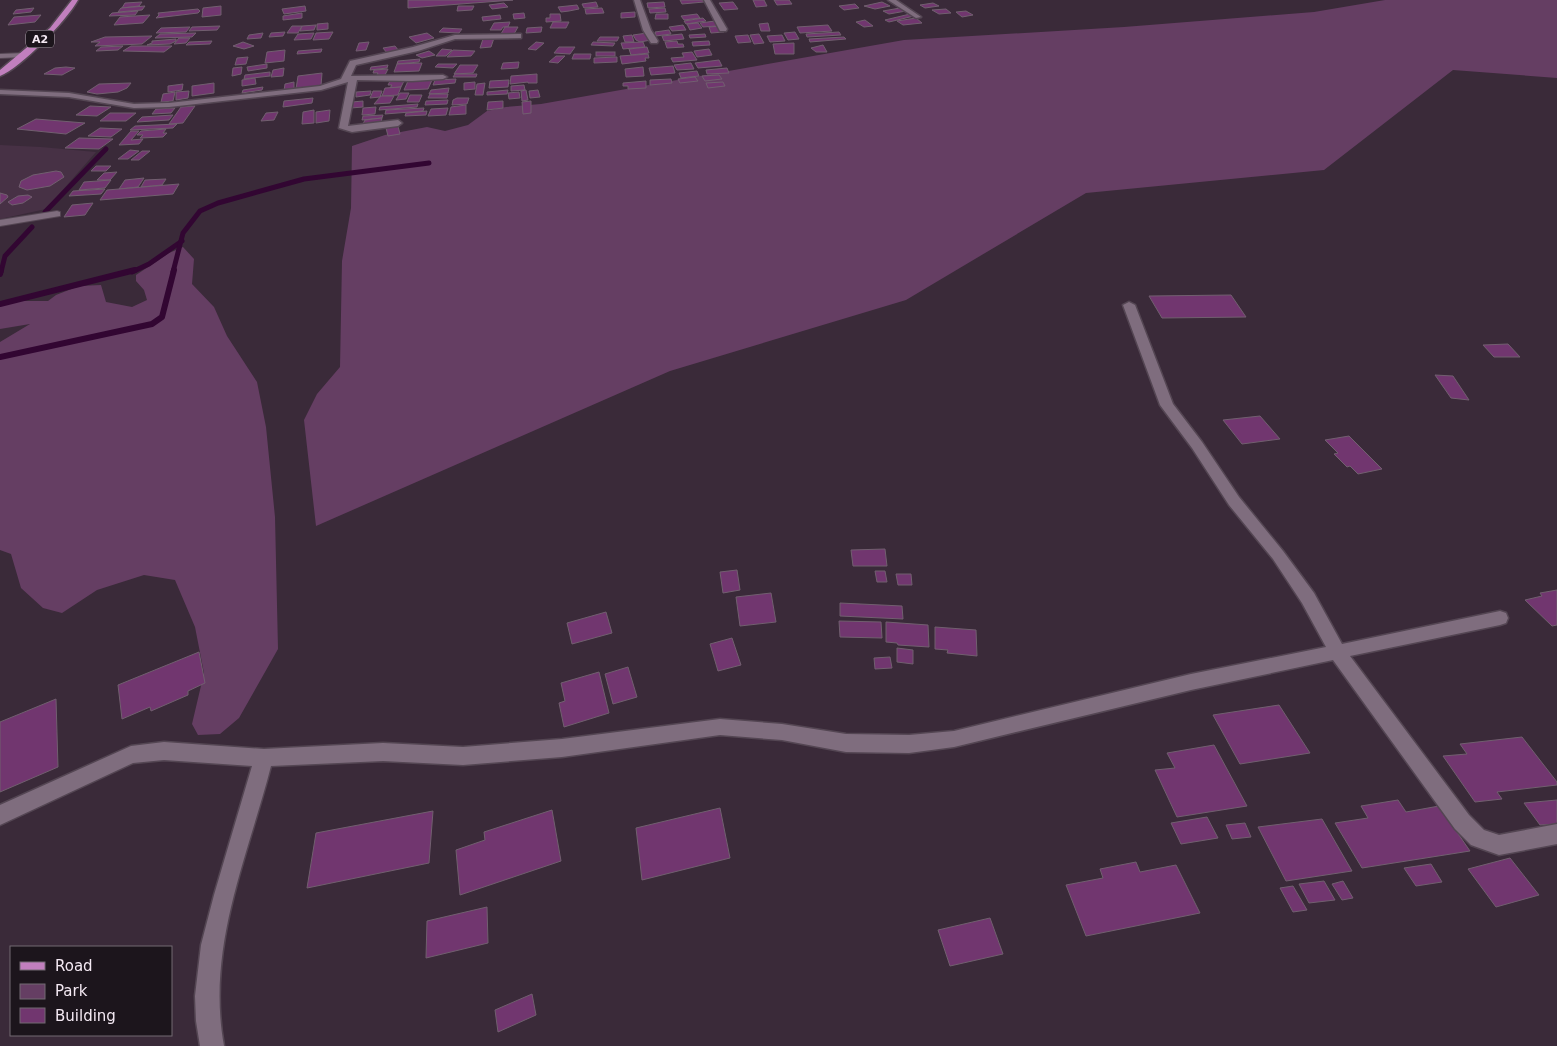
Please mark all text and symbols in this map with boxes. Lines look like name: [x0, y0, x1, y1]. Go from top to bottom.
road number: A2: [26, 30, 54, 48]
legend: [10, 946, 172, 1036]
text: Road: [55, 957, 93, 975]
text: Park: [55, 982, 88, 1000]
text: Building: [55, 1007, 116, 1025]

